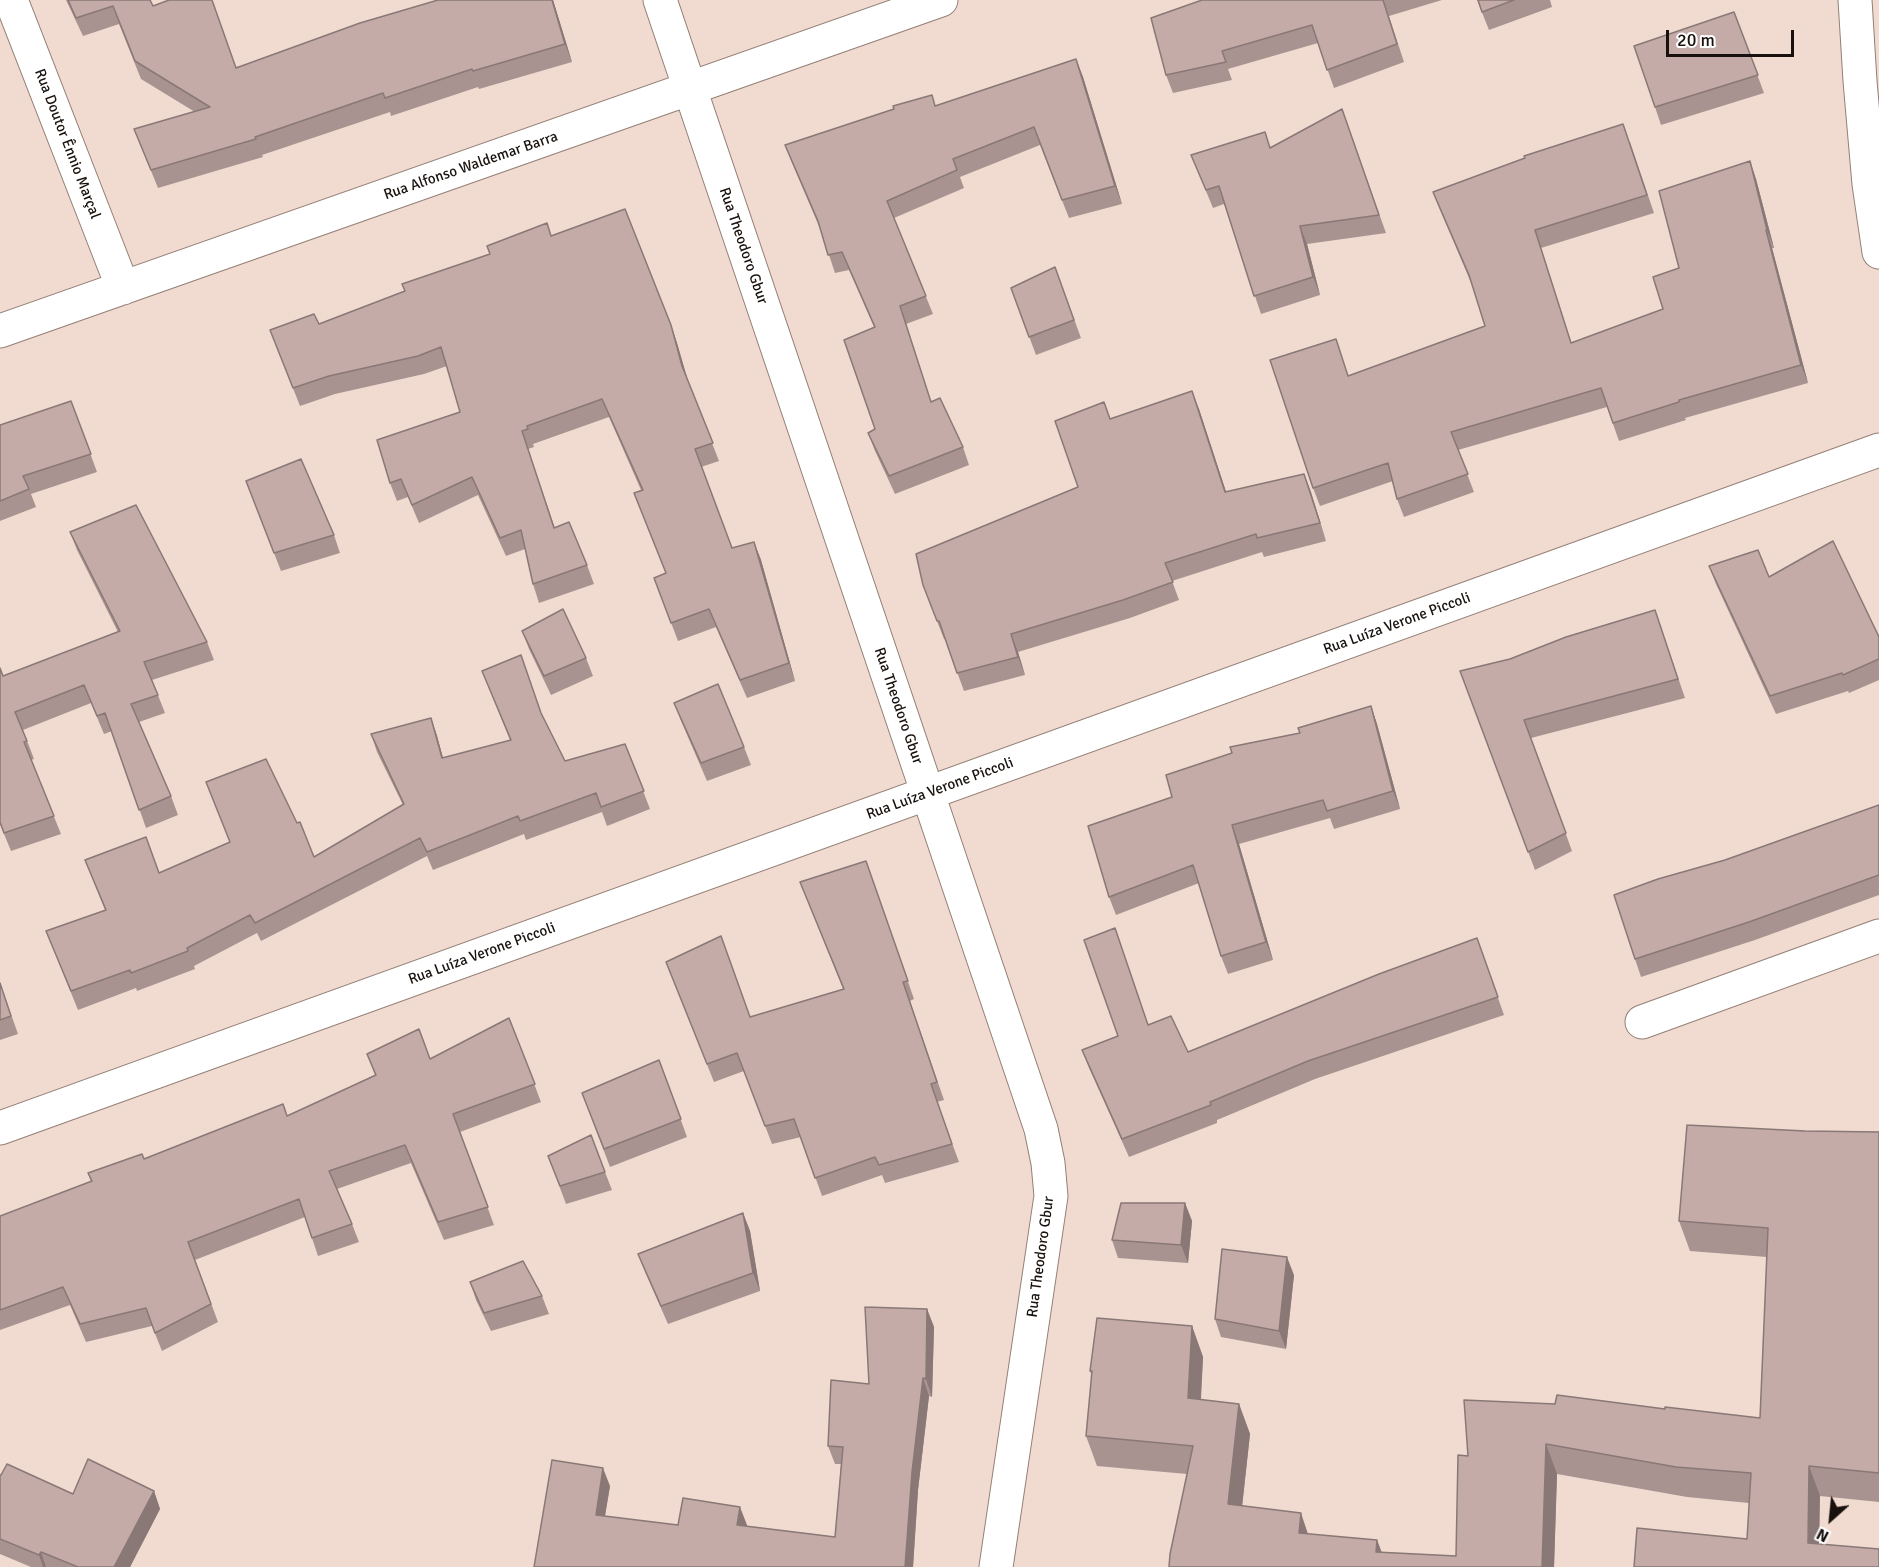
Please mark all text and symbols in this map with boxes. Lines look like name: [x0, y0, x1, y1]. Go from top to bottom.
scale bar: [1669, 18, 1796, 56]
text: 20 m: [1677, 29, 1715, 51]
street label: Rua Doutor Ênnio Marçal: [30, 66, 104, 222]
street label: Rua Alfonso Waldemar Barra: [382, 128, 560, 204]
street label: Rua Theodoro Gbur: [715, 185, 771, 307]
street label: Rua Luíza Verone Piccoli: [1321, 589, 1473, 659]
street label: Rua Theodoro Gbur: [870, 645, 926, 767]
street label: Rua Luíza Verone Piccoli: [864, 754, 1016, 824]
street label: Rua Luíza Verone Piccoli: [406, 919, 558, 989]
street label: Rua Theodoro Gbur: [1024, 1195, 1058, 1319]
north arrow: [1801, 1489, 1861, 1549]
text: N: [1813, 1524, 1832, 1546]

